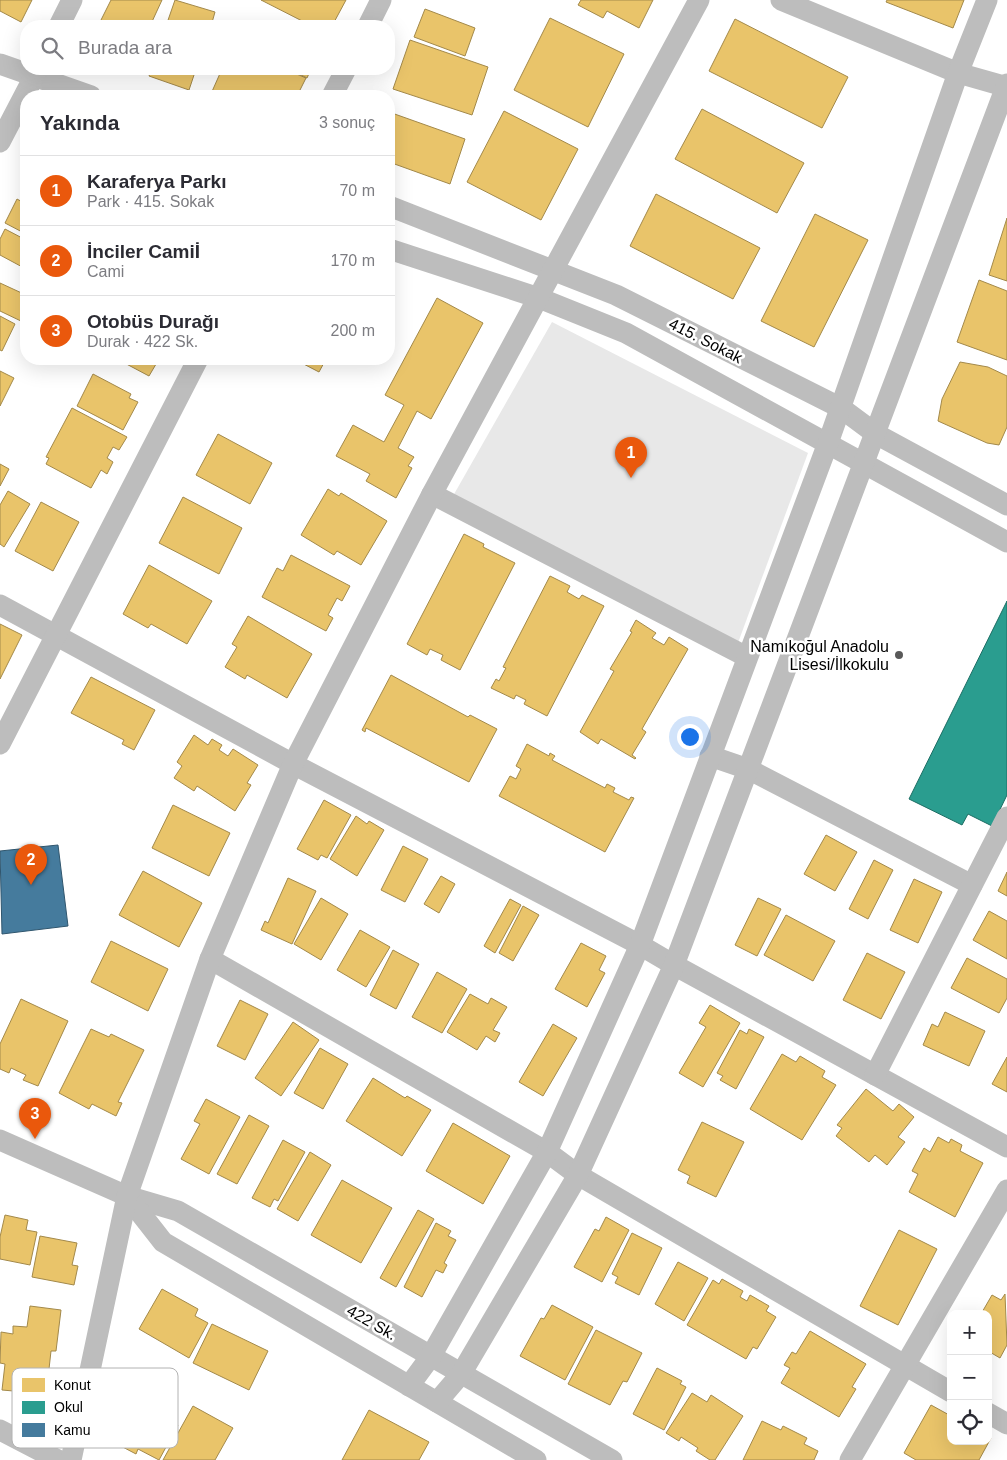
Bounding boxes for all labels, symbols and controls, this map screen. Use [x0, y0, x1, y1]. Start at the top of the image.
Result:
search box [20, 20, 395, 75]
icon: search [38, 34, 66, 62]
text: Burada ara [78, 37, 172, 58]
text: Yakında [40, 111, 119, 134]
text: 3 sonuç [319, 114, 375, 131]
text: Karaferya Parkı [87, 171, 226, 192]
text: 1 [52, 182, 60, 199]
text: 70 m [339, 182, 375, 199]
text: Park · 415. Sokak [87, 193, 214, 210]
text: İnciler Camiİ [87, 241, 200, 262]
text: 2 [52, 252, 60, 269]
text: 170 m [331, 252, 375, 269]
text: Cami [87, 263, 124, 280]
text: Otobüs Durağı [87, 311, 219, 332]
street label: 415. Sokak [666, 315, 746, 367]
text: 3 [52, 322, 60, 339]
text: 200 m [331, 322, 375, 339]
text: Durak · 422 Sk. [87, 333, 198, 350]
pin: 1 [615, 437, 647, 478]
place label: Namıkoğul Anadolu Lisesi/İlkokulu [750, 638, 889, 673]
marker: Namıkoğul Anadolu Lisesi/İlkokulu [893, 649, 905, 661]
your location [677, 724, 703, 750]
pin: 2 [15, 844, 47, 885]
pin: 3 [19, 1098, 51, 1139]
street label: 422 Sk. [344, 1302, 399, 1343]
map controls [947, 1310, 992, 1445]
button: + [947, 1310, 992, 1355]
button: − [947, 1355, 992, 1400]
legend [12, 1368, 178, 1448]
text: Konut [54, 1377, 91, 1393]
text: Okul [54, 1399, 83, 1415]
button: locate [947, 1400, 992, 1445]
text: Kamu [54, 1422, 91, 1438]

